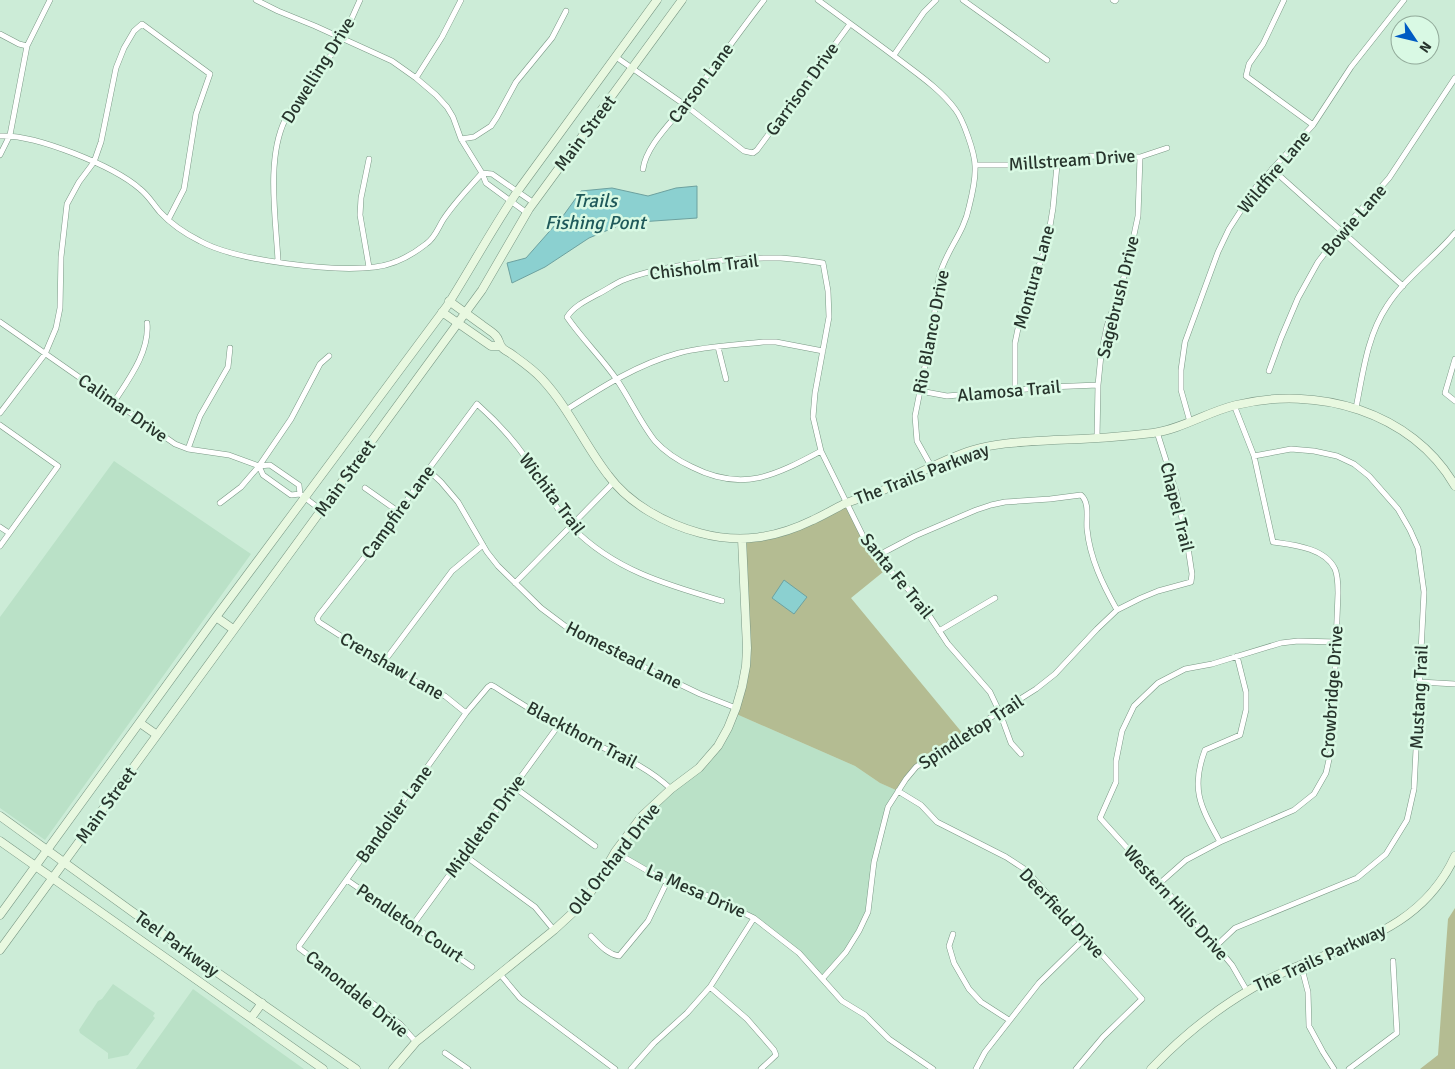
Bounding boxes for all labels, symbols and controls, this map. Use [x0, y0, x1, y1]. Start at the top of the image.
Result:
street label: Dowelling Drive [277, 13, 359, 127]
north arrow [1390, 15, 1440, 65]
street label: Garrison Drive [761, 38, 843, 140]
text: N [1415, 38, 1435, 56]
street label: Carson Lane [664, 39, 738, 127]
street label: Main Street [549, 91, 621, 175]
street label: Wildfire Lane [1233, 126, 1315, 218]
street label: Millstream Drive [1008, 145, 1136, 175]
street label: Bowie Lane [1317, 179, 1391, 261]
water label: Trails Fishing Pont [545, 189, 648, 235]
street label: Montura Lane [1009, 223, 1059, 331]
street label: Sagebrush Drive [1092, 233, 1144, 361]
street label: Chisholm Trail [648, 249, 760, 285]
street label: Rio Blanco Drive [908, 268, 954, 396]
street label: Calimar Drive [74, 369, 172, 447]
street label: Alamosa Trail [956, 376, 1062, 406]
street label: Main Street [310, 435, 380, 521]
street label: The Trails Parkway [852, 438, 993, 510]
street label: Wichita Trail [514, 449, 590, 539]
street label: Chapel Trail [1155, 460, 1199, 554]
street label: Campfire Lane [357, 461, 439, 563]
street label: Santa Fe Trail [856, 529, 938, 623]
street label: Homestead Lane [562, 616, 686, 694]
street label: Crowbridge Drive [1316, 625, 1348, 759]
street label: Crenshaw Lane [336, 627, 448, 705]
street label: Mustang Trail [1405, 644, 1433, 750]
street label: Spindletop Trail [914, 690, 1028, 774]
street label: Blackthorn Trail [523, 697, 641, 773]
street label: Bandolier Lane [351, 761, 437, 867]
street label: Main Street [71, 762, 141, 848]
street label: Middleton Drive [440, 770, 530, 882]
street label: Old Orchard Drive [563, 799, 665, 919]
street label: Western Hills Drive [1119, 841, 1233, 965]
street label: La Mesa Drive [643, 859, 749, 923]
street label: Deerfield Drive [1015, 863, 1109, 963]
street label: Pendleton Court [352, 879, 468, 967]
street label: Teel Parkway [130, 906, 224, 982]
street label: The Trails Parkway [1251, 919, 1390, 997]
street label: Canondale Drive [301, 946, 413, 1042]

